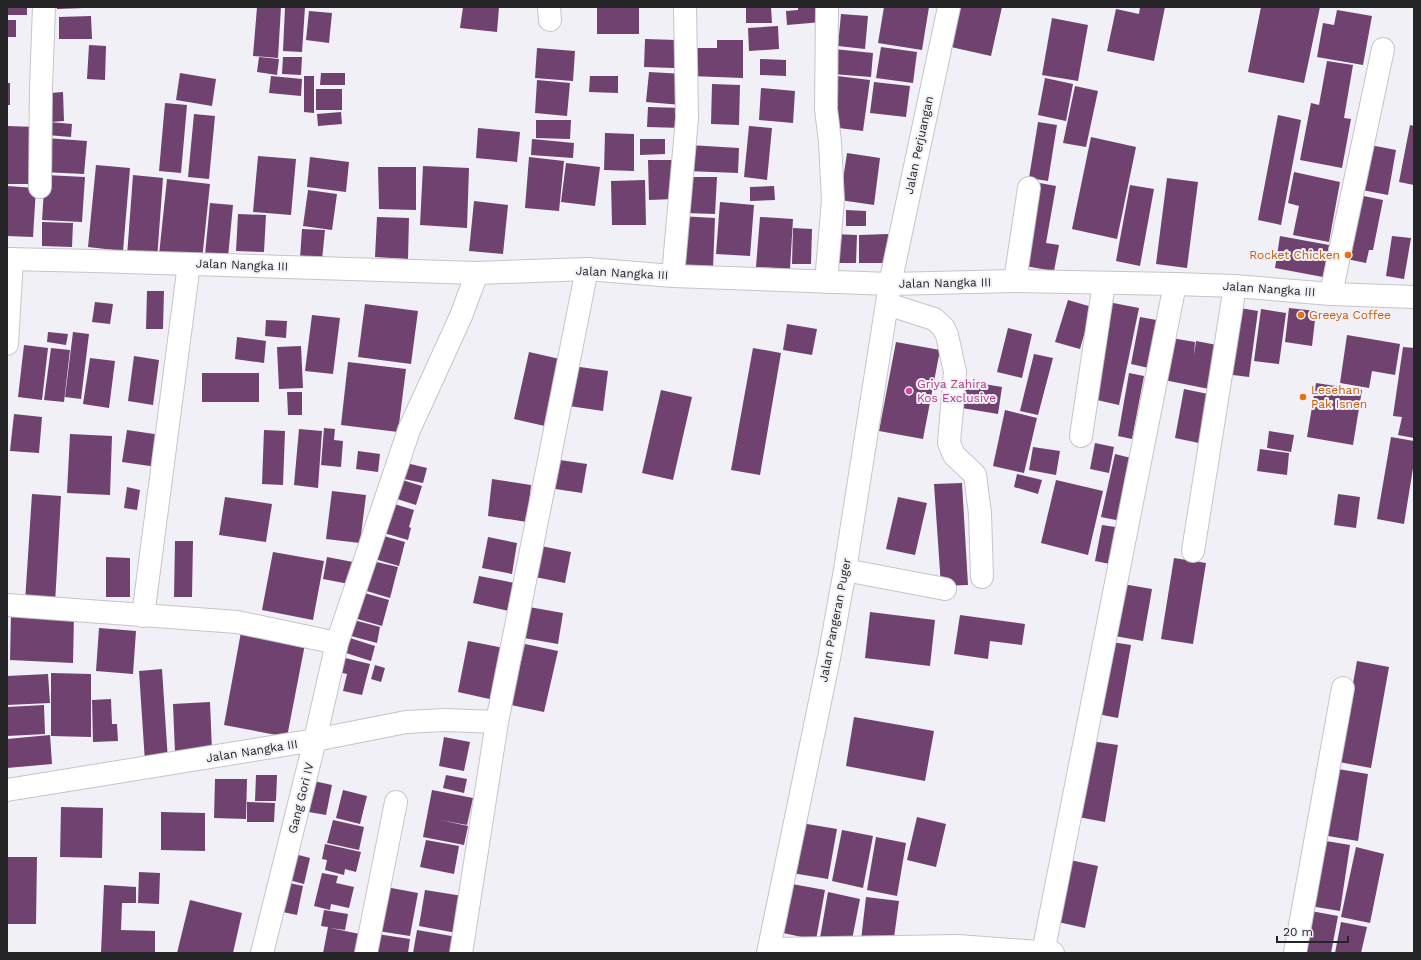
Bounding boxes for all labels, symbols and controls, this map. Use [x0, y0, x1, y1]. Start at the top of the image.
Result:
street label: Jalan Perjuangan [902, 95, 936, 195]
place label: Rocket Chicken [1249, 248, 1340, 262]
marker: Rocket Chicken [1343, 250, 1353, 260]
street label: Jalan Nangka III [195, 256, 289, 274]
street label: Jalan Nangka III [575, 264, 669, 282]
street label: Jalan Nangka III [899, 275, 991, 291]
street label: Jalan Nangka III [1222, 279, 1316, 299]
place label: Greeya Coffee [1309, 308, 1391, 322]
marker: Greeya Coffee [1296, 310, 1306, 320]
place label: Griya Zahira Kos Exclusive [917, 377, 996, 405]
place label: Lesehan Pak Isnen [1311, 383, 1367, 411]
marker: Griya Zahira Kos Exclusive [904, 386, 914, 396]
marker: Lesehan Pak Isnen [1298, 392, 1308, 402]
street label: Jalan Pangeran Puger [816, 557, 854, 683]
street label: Jalan Nangka III [205, 737, 299, 765]
street label: Gang Gori IV [285, 761, 317, 835]
scale bar [1277, 918, 1348, 944]
text: 20 m [1283, 925, 1313, 939]

